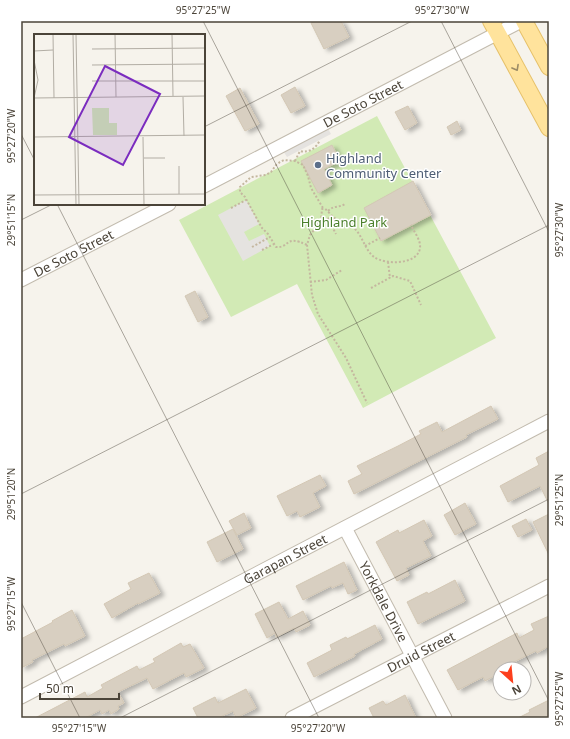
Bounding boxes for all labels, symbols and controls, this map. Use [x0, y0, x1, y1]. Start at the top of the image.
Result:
text: 95°27'25"W [176, 3, 231, 17]
text: 95°27'30"W [415, 3, 470, 17]
inset map [34, 34, 205, 205]
one-way arrow [512, 64, 519, 71]
street label: De Soto Street [320, 75, 406, 132]
text: 95°27'20"W [4, 108, 18, 163]
place label: Highland Community Center [326, 149, 442, 182]
marker: Highland Community Center [313, 160, 323, 170]
text: 29°51'15"N [4, 194, 18, 246]
text: 95°27'30"W [552, 202, 566, 257]
park label: Highland Park [301, 213, 387, 231]
street label: De Soto Street [30, 225, 117, 281]
text: 29°51'20"N [4, 468, 18, 520]
text: 29°51'25"N [552, 474, 566, 526]
street label: Garapan Street [240, 529, 330, 588]
street label: Yorkdale Drive [355, 558, 412, 645]
text: 95°27'15"W [4, 576, 18, 631]
street label: Druid Street [384, 627, 458, 677]
north arrow [492, 661, 532, 701]
text: 95°27'25"W [552, 671, 566, 726]
scale bar [40, 675, 119, 701]
text: 50 m [46, 680, 74, 697]
text: N [509, 682, 524, 699]
text: 95°27'15"W [52, 721, 107, 735]
text: 95°27'20"W [291, 721, 346, 735]

